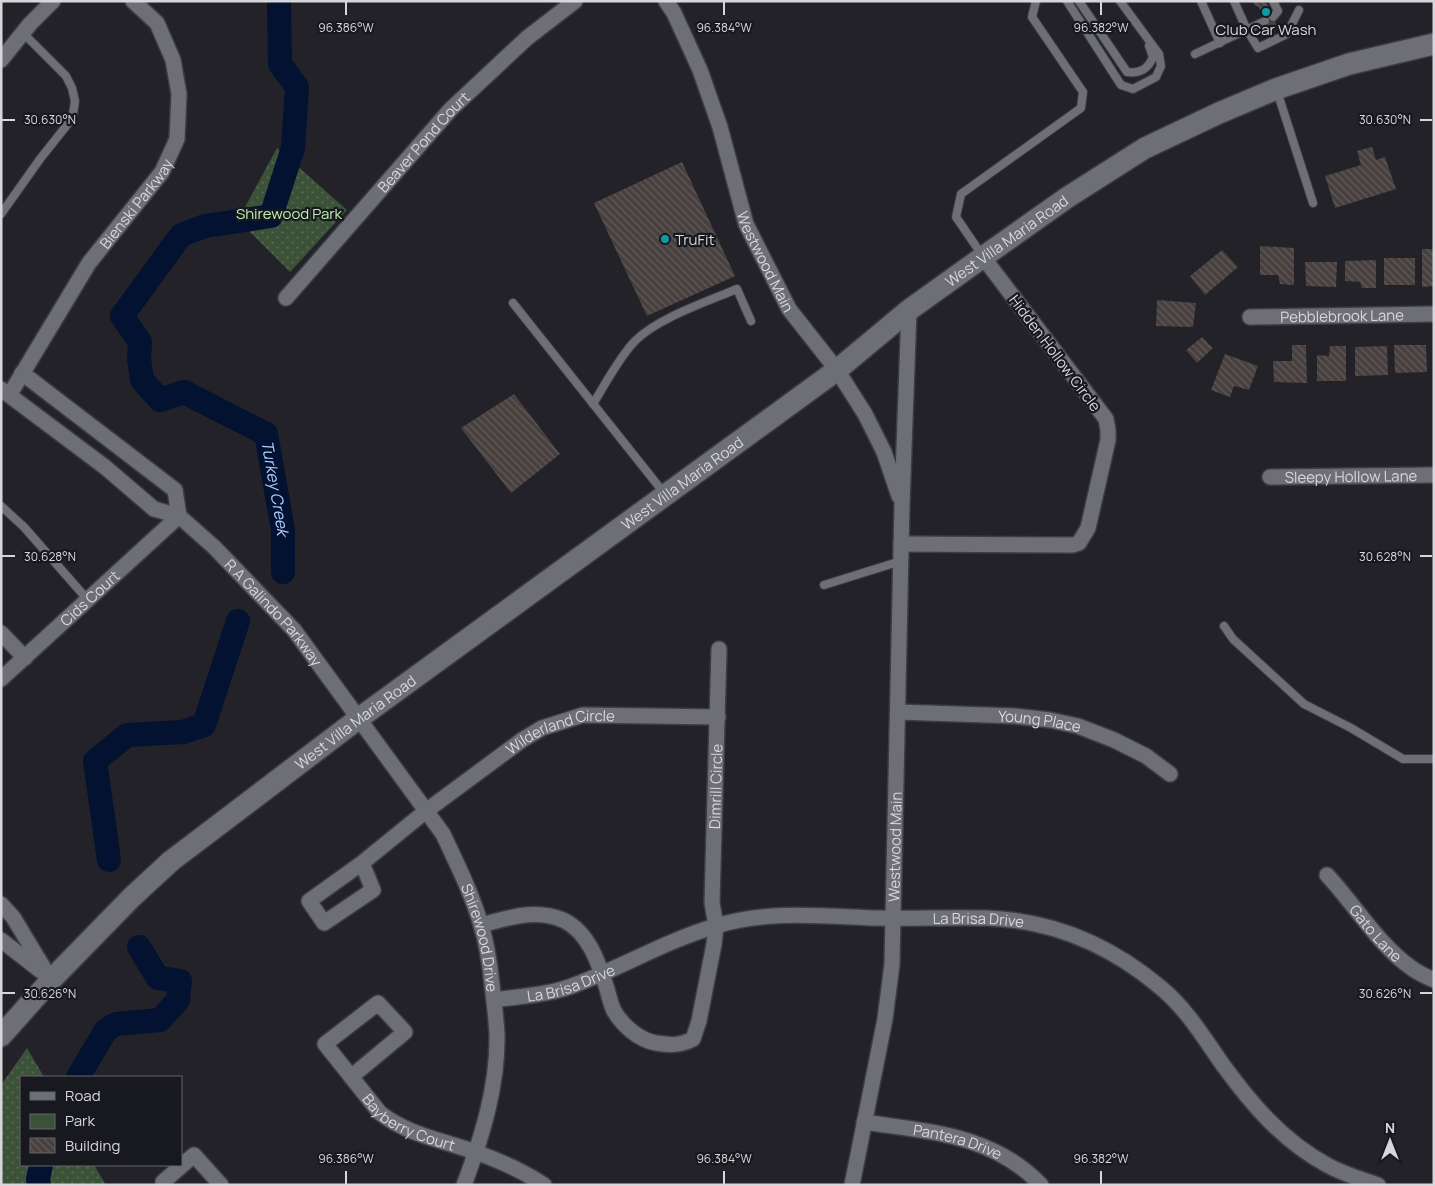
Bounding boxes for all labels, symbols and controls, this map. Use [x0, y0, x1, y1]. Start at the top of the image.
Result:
marker: Club Car Wash [1260, 6, 1272, 18]
text: 96.386°W [318, 19, 375, 36]
text: 96.384°W [696, 19, 752, 36]
text: 96.382°W [1073, 19, 1129, 36]
place label: Club Car Wash [1216, 19, 1317, 40]
street label: Beaver Pond Court [372, 87, 474, 197]
text: 30.630°N [24, 111, 76, 128]
text: 30.630°N [1359, 111, 1411, 128]
street label: Bienski Parkway [94, 155, 177, 253]
street label: West Villa Maria Road [941, 190, 1072, 291]
park label: Shirewood Park [236, 203, 343, 224]
street label: Westwood Main [733, 209, 799, 315]
place label: TruFit [675, 229, 715, 250]
marker: TruFit [659, 233, 671, 245]
street label: Hidden Hollow Circle [1004, 290, 1106, 416]
street label: Pebblebrook Lane [1280, 304, 1404, 327]
street label: West Villa Maria Road [617, 431, 747, 534]
water label: Turkey Creek [256, 439, 294, 538]
street label: Sleepy Hollow Lane [1285, 465, 1418, 487]
text: 30.628°N [24, 548, 76, 565]
text: 30.628°N [1359, 548, 1411, 565]
street label: R A Galindo Parkway [220, 554, 327, 670]
street label: Cids Court [55, 565, 124, 631]
street label: West Villa Maria Road [290, 670, 420, 774]
street label: Wilderland Circle [501, 704, 615, 759]
street label: Young Place [998, 705, 1083, 737]
street label: Dimrill Circle [704, 743, 727, 829]
street label: Westwood Main [883, 791, 906, 902]
street label: Shirewood Drive [456, 880, 503, 993]
street label: Gato Lane [1345, 900, 1407, 967]
street label: La Brisa Drive [933, 907, 1026, 932]
street label: La Brisa Drive [525, 959, 618, 1006]
text: 30.626°N [24, 985, 76, 1002]
text: 30.626°N [1359, 985, 1411, 1002]
legend [20, 1076, 182, 1166]
text: Road [65, 1085, 101, 1106]
street label: Bayberry Court [358, 1089, 458, 1155]
text: Park [65, 1110, 95, 1131]
north arrow [1365, 1116, 1415, 1166]
text: N [1385, 1118, 1395, 1137]
street label: Pantera Drive [912, 1119, 1006, 1164]
text: Building [65, 1135, 120, 1156]
text: 96.386°W [318, 1150, 375, 1167]
text: 96.384°W [696, 1150, 752, 1167]
text: 96.382°W [1073, 1150, 1129, 1167]

